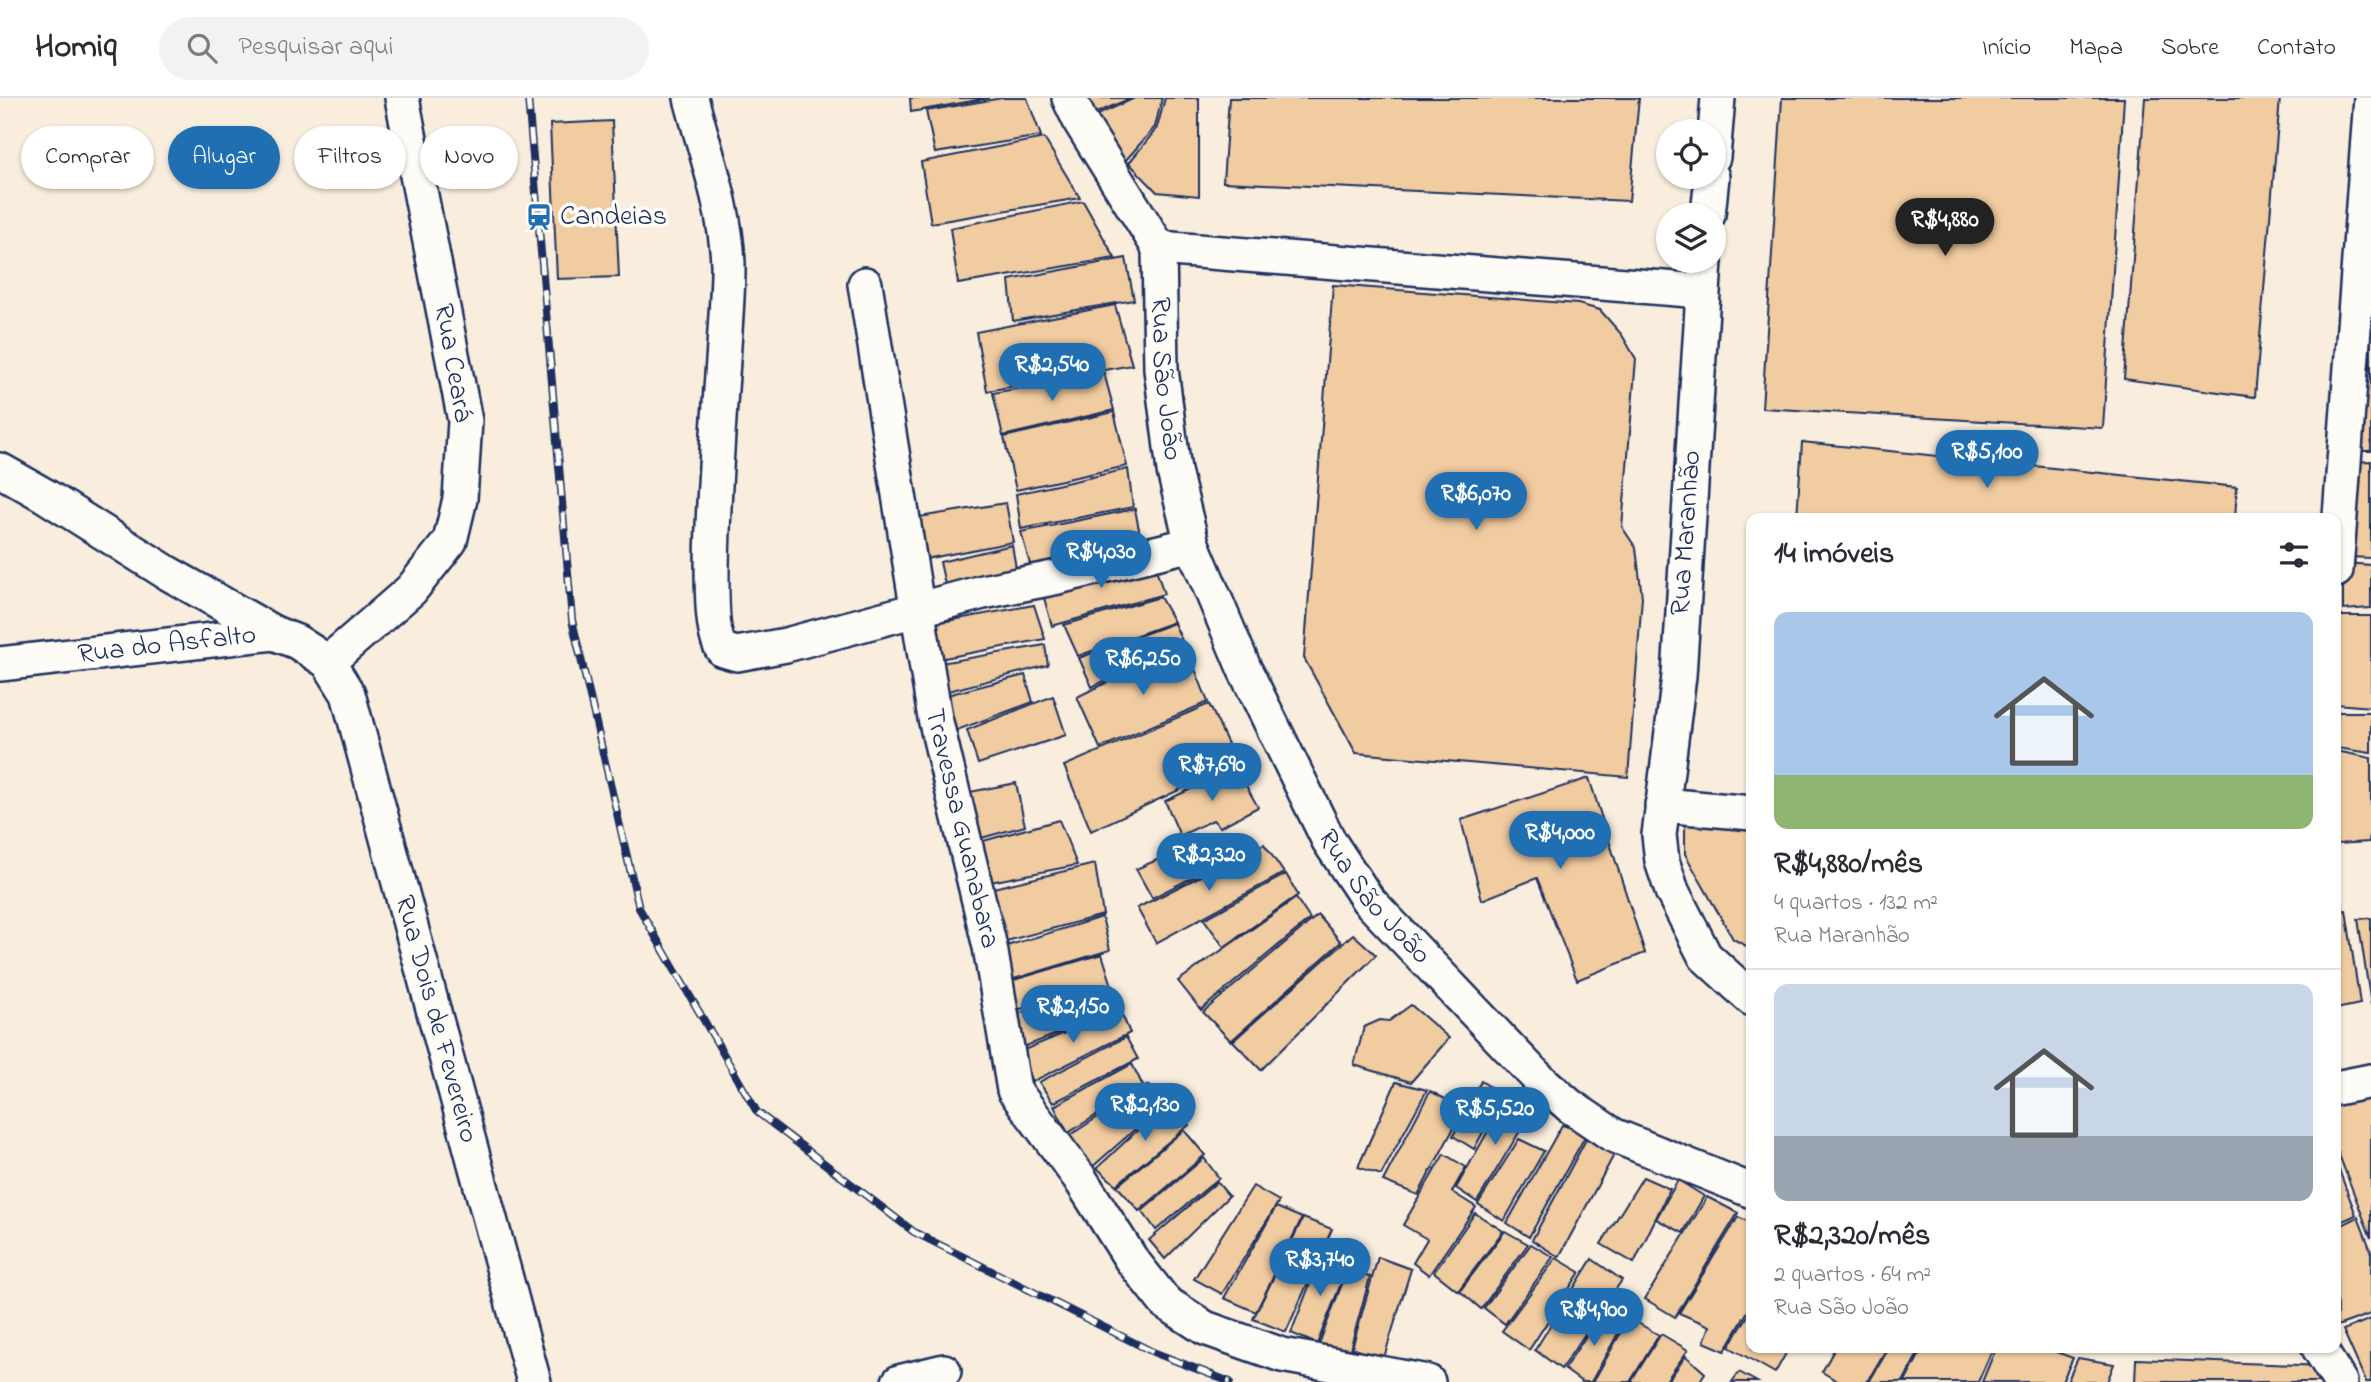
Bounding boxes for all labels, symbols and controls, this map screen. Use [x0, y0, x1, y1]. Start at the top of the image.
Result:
search box [159, 17, 649, 80]
text: Homiq [35, 24, 117, 72]
icon: search [183, 29, 221, 67]
text: Pesquisar aqui [239, 29, 393, 67]
text: Início [1982, 31, 2031, 66]
text: Mapa [2069, 31, 2123, 66]
text: Sobre [2161, 31, 2219, 66]
text: Contato [2257, 31, 2336, 66]
map controls [1656, 119, 1726, 273]
button: locate [1656, 119, 1726, 189]
chip: Comprar [21, 126, 154, 189]
chip: Alugar [168, 126, 280, 189]
chip: Filtros [294, 126, 406, 189]
chip: Novo [420, 126, 518, 189]
place label: Candeias [560, 197, 667, 238]
pin: R$4,880 [1880, 198, 2010, 258]
station icon: Candeias [524, 202, 554, 232]
button: layers [1656, 203, 1726, 273]
text: R$4,880 [1911, 204, 1979, 237]
street label: Rua São João [1139, 297, 1193, 463]
street label: Rua Ceará [421, 301, 483, 425]
pin: R$2,540 [987, 344, 1117, 403]
text: R$2,540 [1015, 349, 1089, 382]
pin: R$5,100 [1922, 430, 2052, 490]
text: R$5,100 [1952, 436, 2022, 469]
street label: Rua Maranhão [1661, 449, 1713, 617]
pin: R$6,070 [1411, 472, 1541, 532]
text: R$6,070 [1441, 478, 1511, 511]
pin: R$4,030 [1036, 531, 1166, 590]
text: 14 imóveis [1774, 533, 1894, 577]
text: R$4,030 [1066, 536, 1136, 569]
icon: filters [2275, 536, 2313, 574]
street label: Rua do Asfalto [76, 615, 258, 676]
pin: R$6,250 [1078, 638, 1208, 697]
text: R$6,250 [1105, 643, 1181, 676]
icon: home [1981, 658, 2107, 784]
street label: Travessa Guanabara [913, 705, 1010, 953]
pin: R$7,690 [1147, 744, 1277, 803]
text: R$7,690 [1178, 749, 1246, 782]
pin: R$4,000 [1495, 812, 1625, 871]
text: R$4,000 [1525, 817, 1595, 850]
street label: Rua São João [1306, 823, 1440, 974]
pin: R$2,320 [1144, 834, 1274, 893]
text: R$2,320 [1173, 839, 1245, 872]
text: R$4,880/mês [1774, 843, 1923, 887]
text: 4 quartos · 132 m² [1774, 887, 1938, 920]
street label: Rua Dois de Fevereiro [383, 891, 489, 1148]
text: Rua Maranhão [1774, 920, 1910, 953]
pin: R$2,150 [1008, 986, 1138, 1045]
text: R$2,150 [1037, 991, 1109, 1024]
icon: home [1981, 1030, 2107, 1156]
pin: R$2,130 [1080, 1084, 1210, 1143]
pin: R$5,520 [1430, 1088, 1560, 1147]
text: R$2,130 [1111, 1089, 1179, 1122]
text: R$5,520 [1456, 1093, 1534, 1126]
text: R$2,320/mês [1774, 1215, 1930, 1259]
pin: R$3,740 [1255, 1238, 1385, 1298]
text: R$3,740 [1286, 1244, 1354, 1277]
text: 2 quartos · 64 m² [1774, 1259, 1931, 1292]
pin: R$4,900 [1529, 1288, 1659, 1348]
text: Rua São João [1774, 1292, 1909, 1325]
text: R$4,900 [1561, 1294, 1627, 1327]

